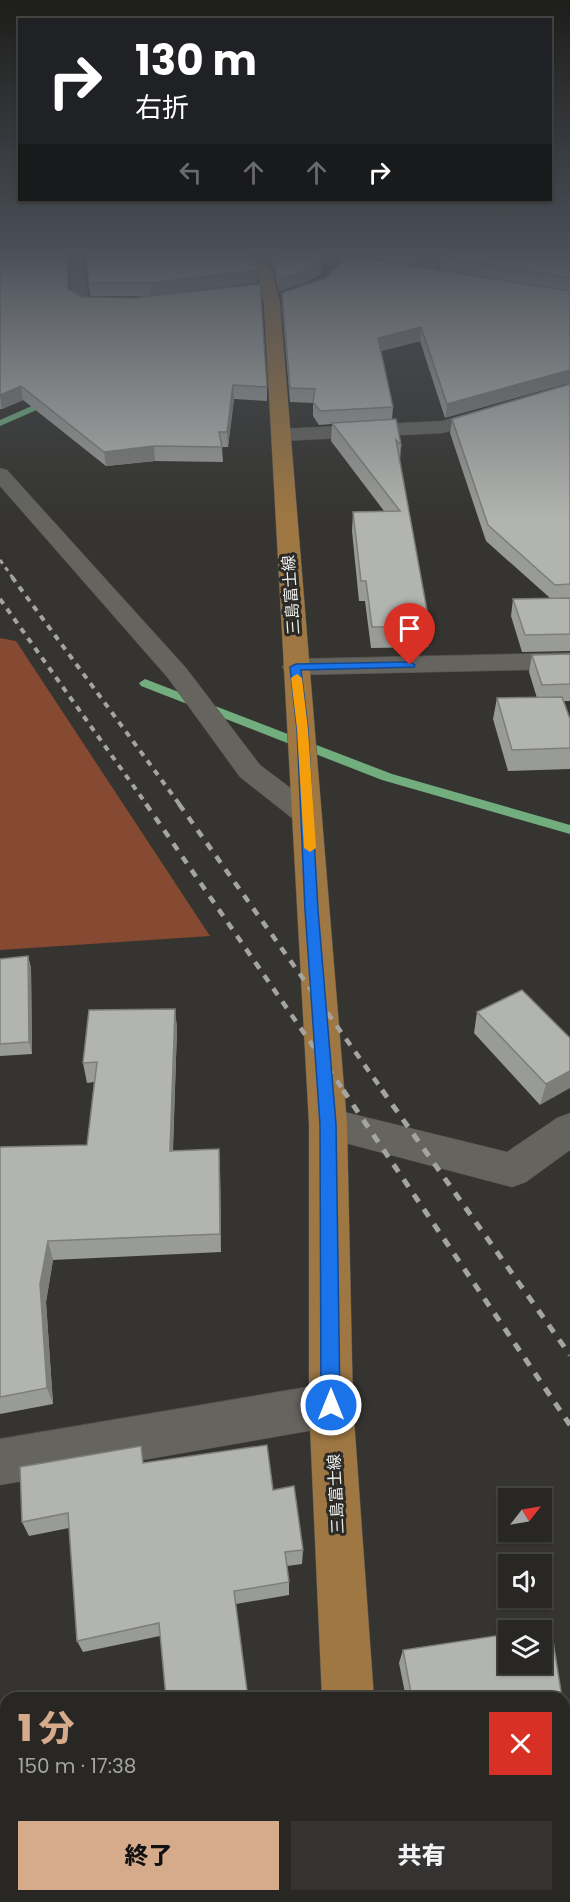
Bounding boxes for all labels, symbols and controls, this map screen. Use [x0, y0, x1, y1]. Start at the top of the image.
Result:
text: 130 m [135, 31, 257, 90]
icon: right [36, 42, 114, 120]
text: 右折 [135, 89, 189, 126]
icon: left [174, 156, 207, 189]
icon: ahead [237, 156, 270, 189]
icon: ahead [300, 156, 333, 189]
icon: right [363, 156, 396, 189]
street label: 三島富士線 [277, 554, 305, 636]
pin [384, 603, 435, 665]
icon: arrive [393, 612, 426, 645]
position arrow [299, 1373, 363, 1437]
street label: 三島富士線 [322, 1453, 350, 1535]
north arrow [498, 1488, 552, 1542]
map controls [498, 1488, 552, 1674]
button: sound [498, 1554, 552, 1608]
button: layers [498, 1620, 552, 1674]
text: 1 分 [18, 1703, 75, 1754]
button: close [489, 1712, 552, 1775]
text: 150 m · 17:38 [18, 1752, 136, 1780]
button: 終了 [18, 1821, 279, 1890]
button: 共有 [291, 1821, 552, 1890]

